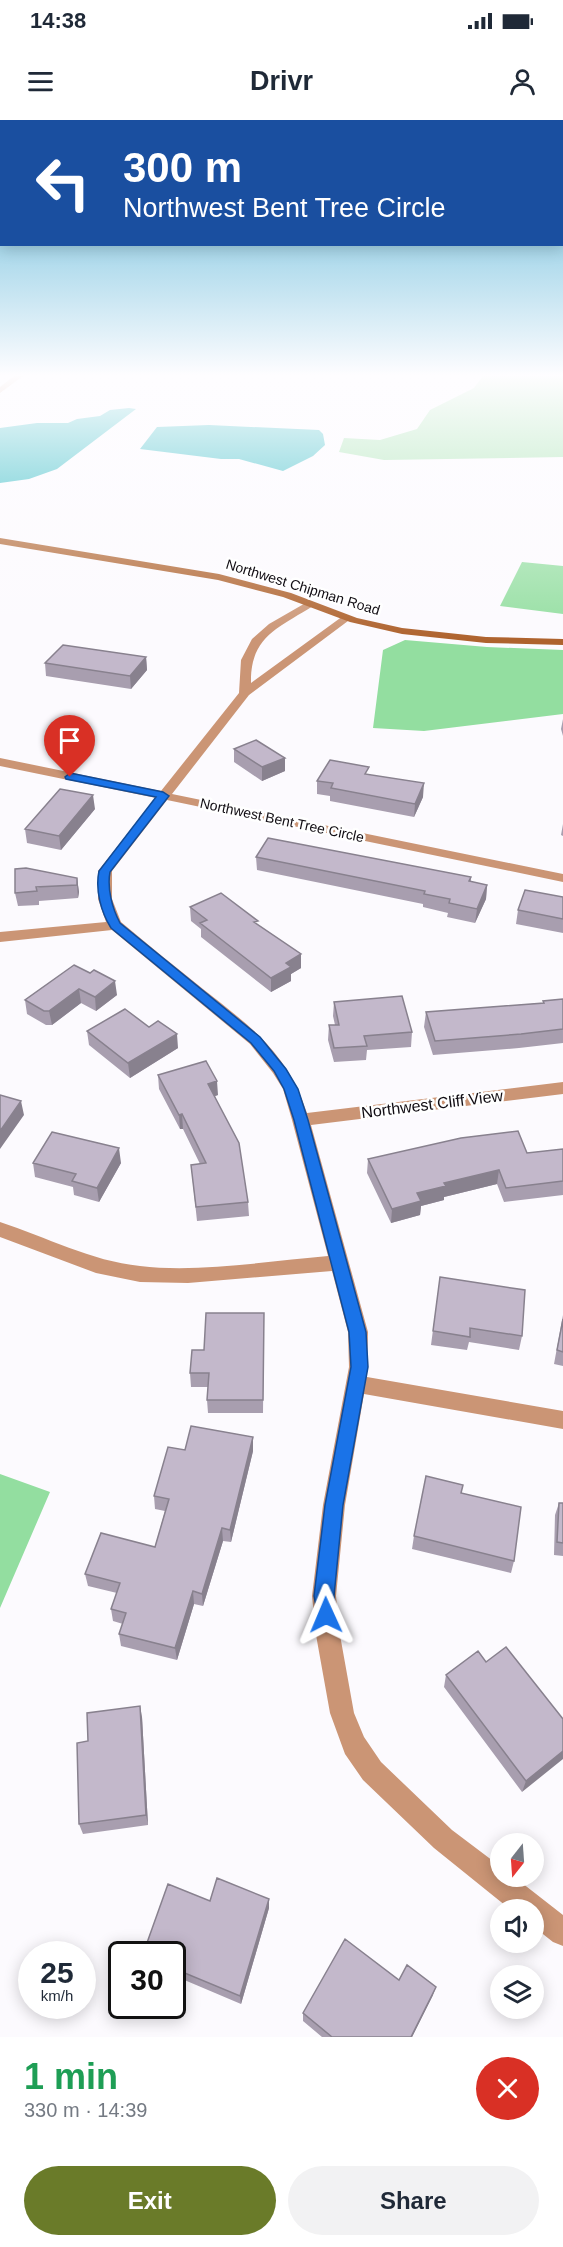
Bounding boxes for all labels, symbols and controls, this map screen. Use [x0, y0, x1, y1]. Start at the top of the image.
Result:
text: 14:38 [30, 8, 86, 33]
icon: menu [24, 65, 57, 98]
icon: person [506, 65, 539, 98]
text: Drivr [250, 66, 313, 96]
icon: left [24, 144, 102, 222]
text: 300 m [123, 144, 242, 191]
text: Northwest Bent Tree Circle [123, 193, 446, 223]
street label: Northwest Chipman Road [224, 556, 382, 618]
pin [44, 715, 95, 777]
icon: arrive [53, 724, 86, 757]
street label: Northwest Bent Tree Circle [199, 795, 366, 845]
street label: Northwest Cliff View [360, 1087, 504, 1121]
position arrow [294, 1583, 358, 1647]
north arrow [490, 1833, 544, 1887]
map controls [490, 1833, 544, 2019]
button: sound [490, 1899, 544, 1953]
speed limit sign: 30 [108, 1941, 186, 2019]
text: 25 [40, 1956, 74, 1989]
button: layers [490, 1965, 544, 2019]
text: km/h [41, 1987, 73, 2004]
text: 1 min [24, 2056, 118, 2097]
button: close [476, 2057, 539, 2120]
text: 330 m · 14:39 [24, 2099, 147, 2121]
button: Exit [24, 2166, 276, 2235]
button: Share [288, 2166, 539, 2235]

